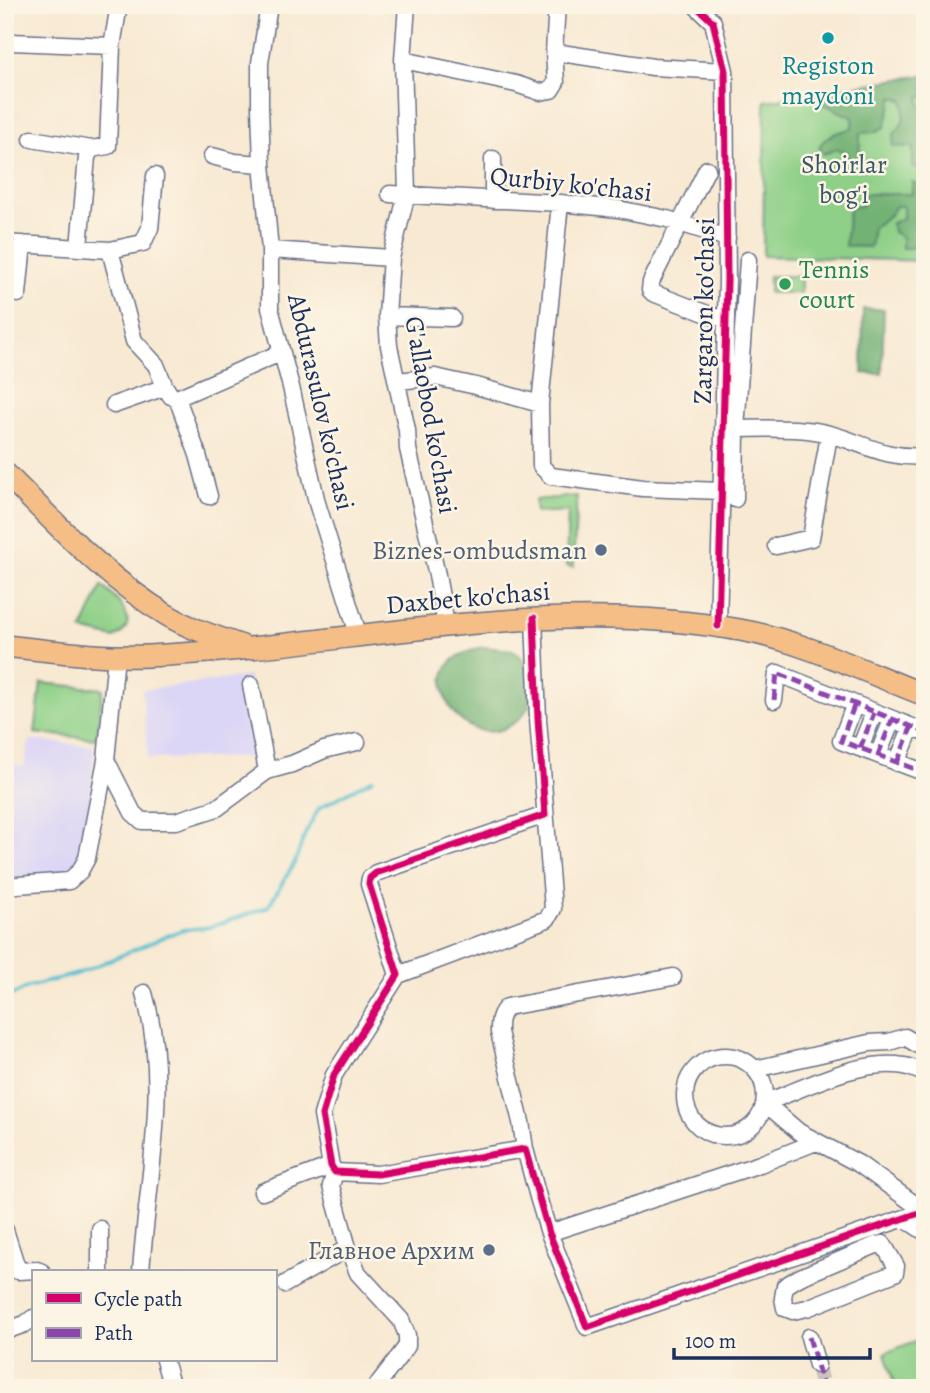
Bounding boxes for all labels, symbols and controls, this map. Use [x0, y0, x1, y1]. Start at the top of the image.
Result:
marker: Registon maydoni [820, 30, 836, 46]
place label: Registon maydoni [781, 48, 875, 113]
park label: Shoirlar bog'i [801, 147, 887, 212]
street label: Qurbiy ko'chasi [488, 158, 654, 210]
street label: Zargaron ko'chasi [685, 217, 723, 405]
place label: Tennis court [799, 252, 870, 317]
marker: Tennis court [777, 276, 793, 292]
street label: Abdurasulov ko'chasi [279, 289, 363, 514]
street label: G'allaobod ko'chasi [396, 313, 466, 517]
place label: Biznes-ombudsman [372, 533, 587, 568]
marker: Biznes-ombudsman [593, 542, 609, 558]
street label: Daxbet ko'chasi [385, 573, 551, 623]
place label: Главное Архим [308, 1233, 475, 1268]
marker: Главное Архим [481, 1242, 497, 1258]
legend [32, 1270, 276, 1362]
text: Cycle path [94, 1285, 183, 1313]
scale bar [674, 1316, 870, 1360]
text: Path [94, 1319, 133, 1347]
text: 100 m [685, 1327, 736, 1355]

